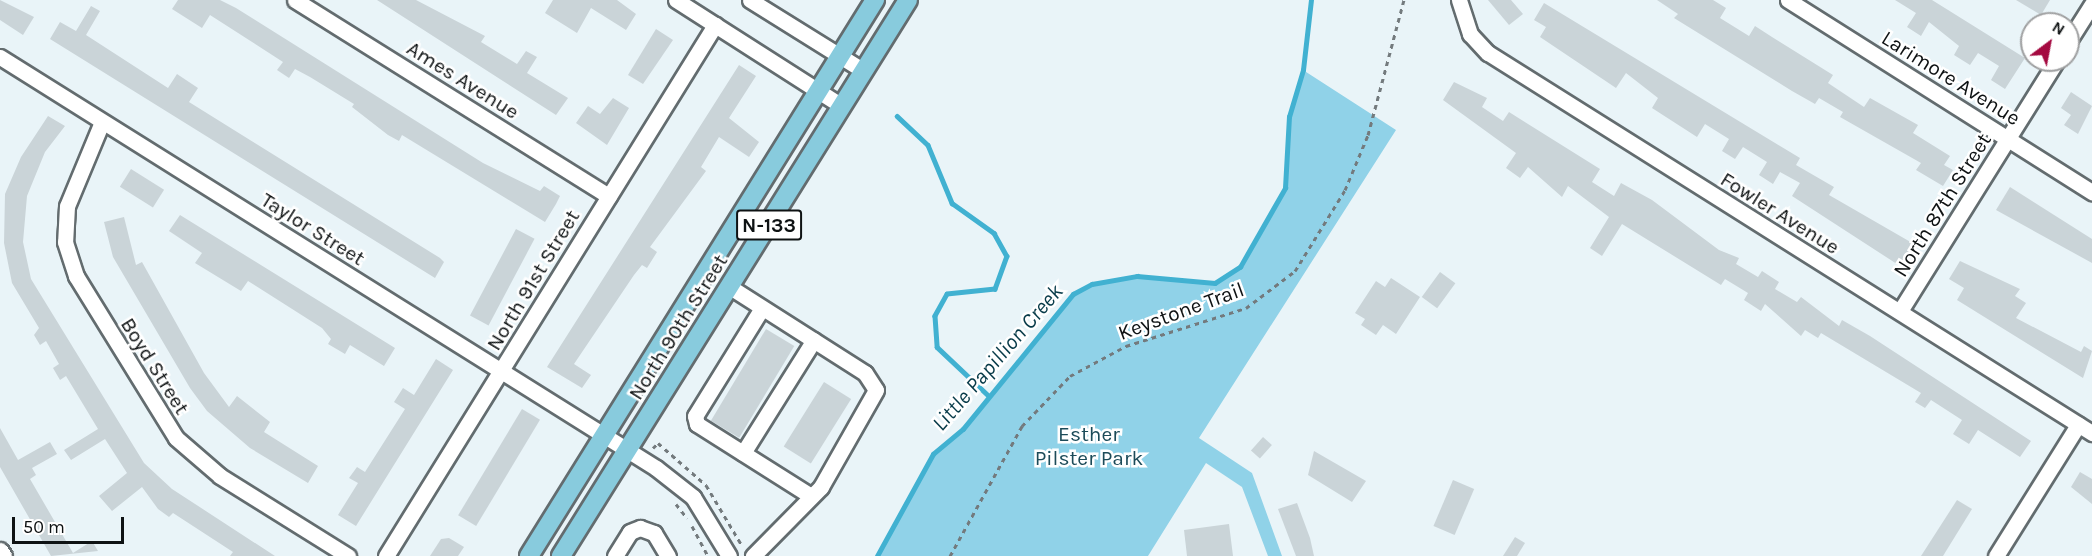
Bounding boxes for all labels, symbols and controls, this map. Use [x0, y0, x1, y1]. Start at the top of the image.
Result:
north arrow [2020, 12, 2080, 72]
text: N [2049, 17, 2069, 39]
street label: Larimore Avenue [1877, 25, 2025, 131]
street label: Ames Avenue [402, 35, 524, 125]
street label: North 87th Street [1888, 128, 1996, 282]
street label: Fowler Avenue [1716, 166, 1844, 260]
street label: Taylor Street [256, 187, 370, 271]
street label: North 91st Street [481, 205, 585, 355]
road number: N-133 [736, 208, 802, 242]
street label: North 90th Street [623, 250, 733, 404]
street label: Keystone Trail [1114, 277, 1248, 345]
water label: Little Papillion Creek [927, 279, 1069, 437]
street label: Boyd Street [115, 313, 195, 419]
park label: Esther Pilster Park [1035, 421, 1143, 471]
scale bar [15, 505, 128, 543]
text: 50 m [23, 516, 65, 538]

